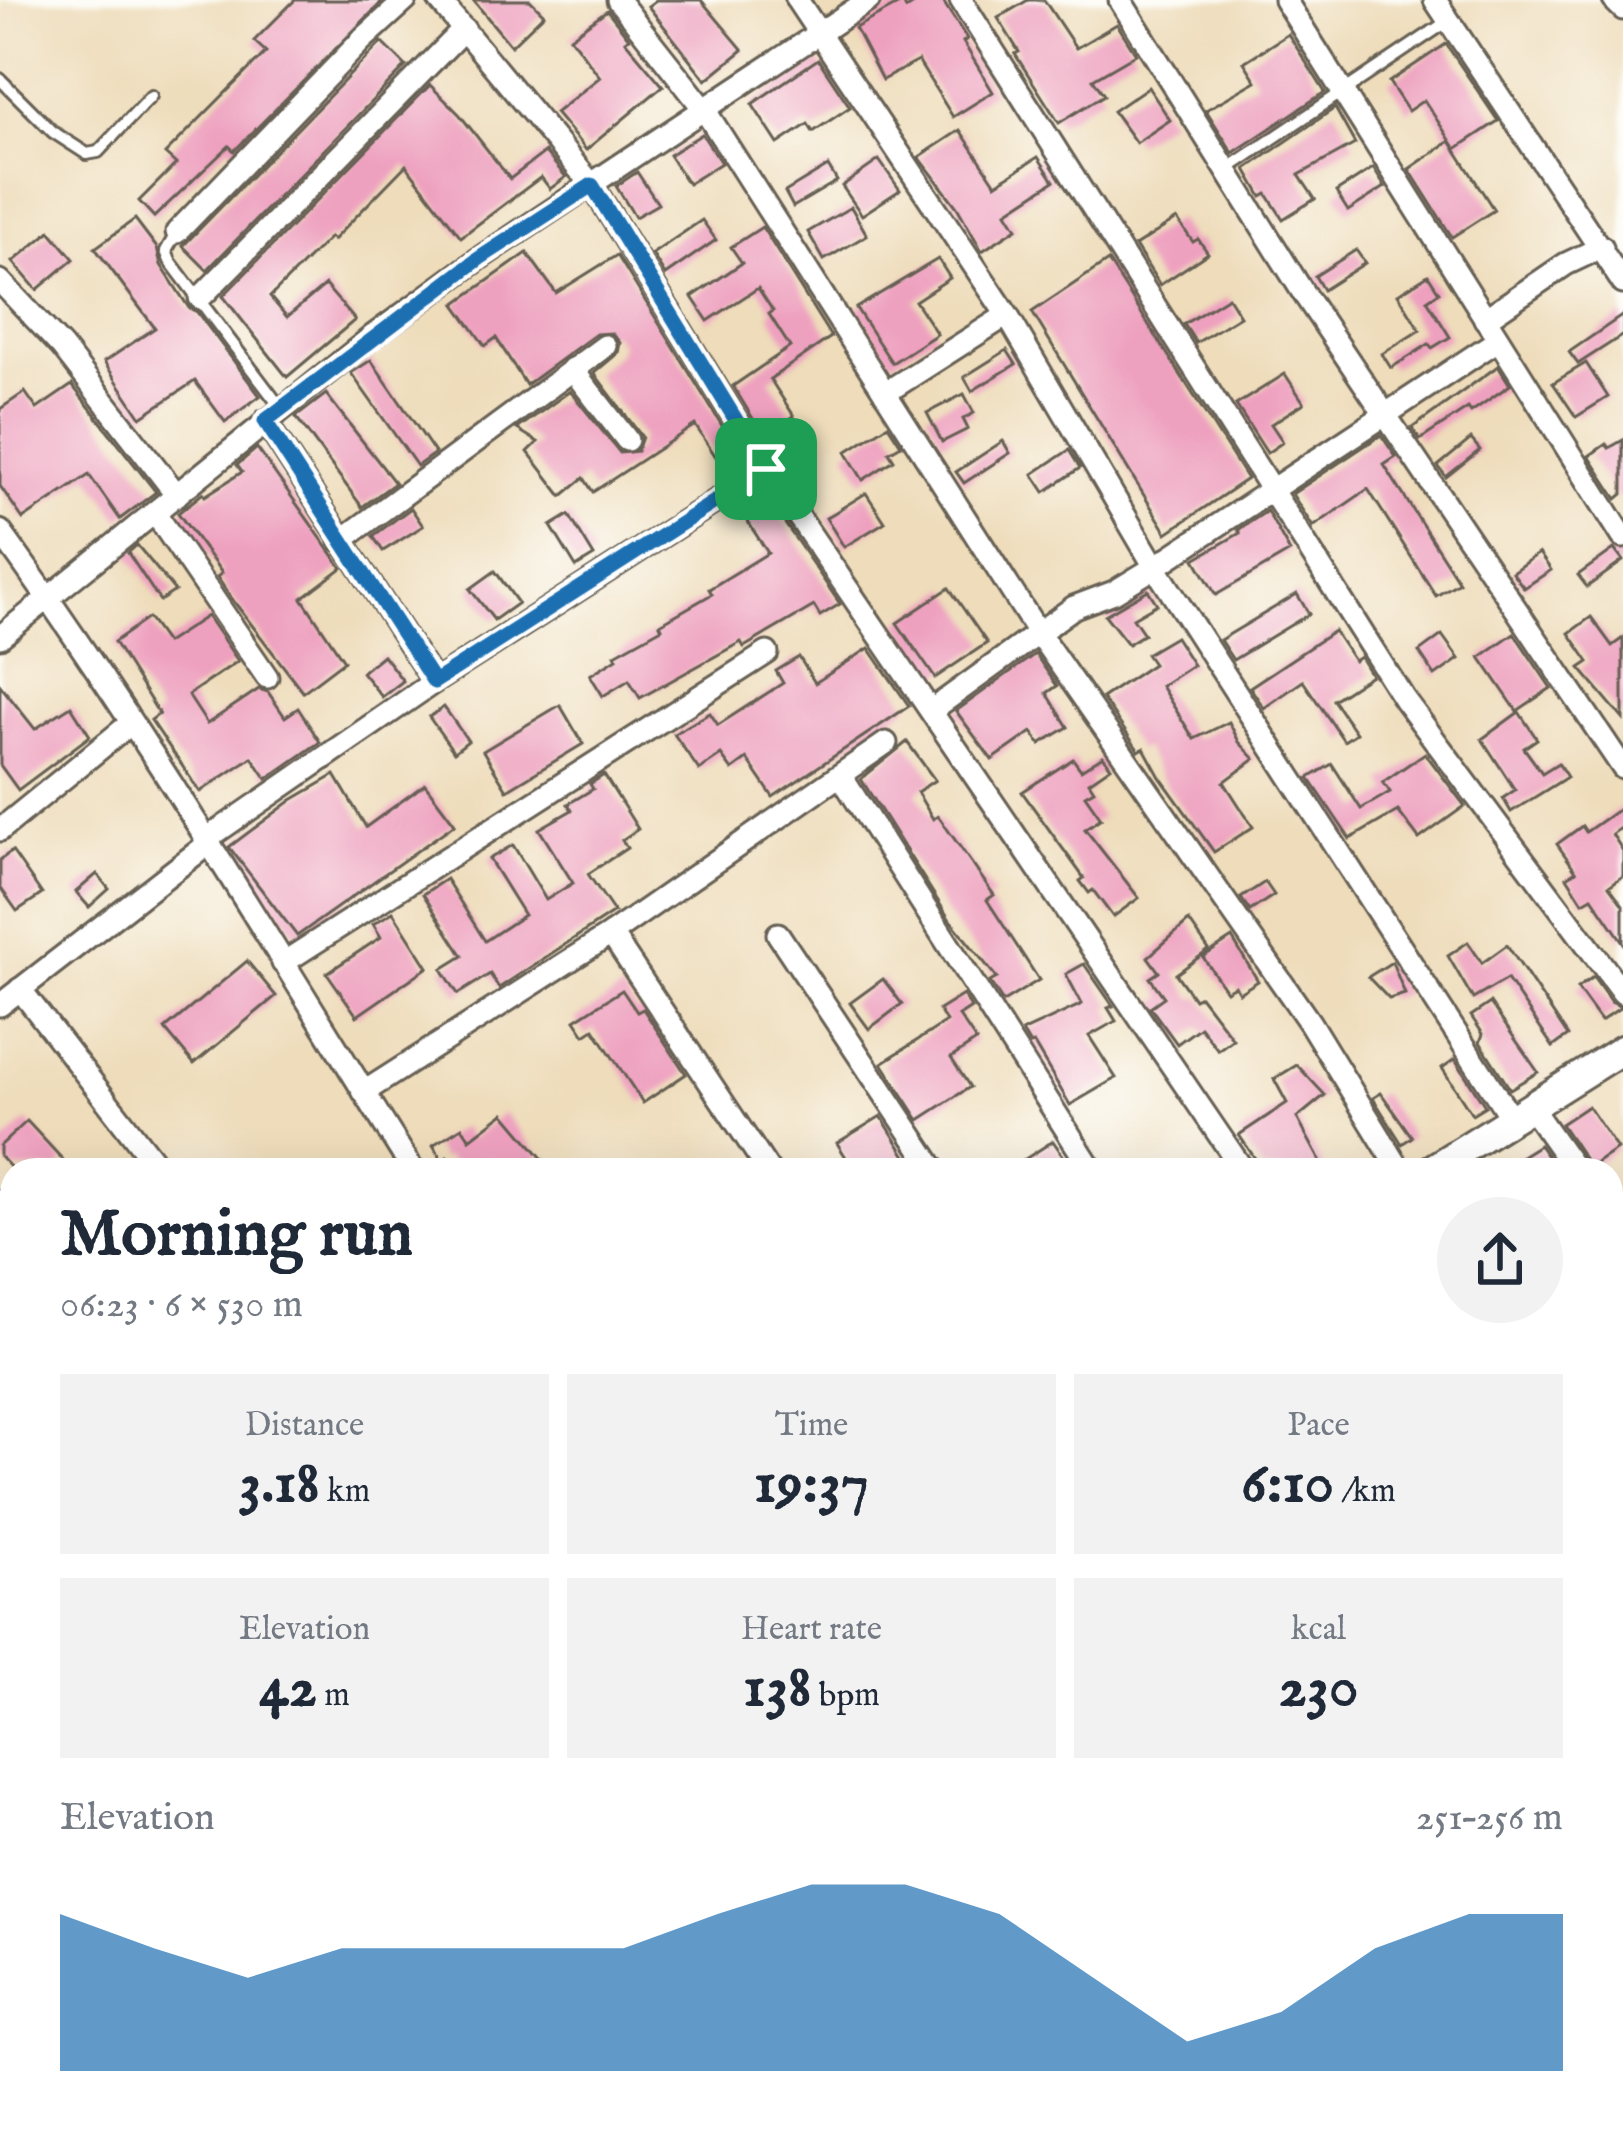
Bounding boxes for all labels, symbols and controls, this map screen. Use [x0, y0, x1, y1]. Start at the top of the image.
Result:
pin [715, 418, 817, 520]
icon: arrive [733, 436, 799, 502]
text: Morning run [60, 1194, 413, 1278]
button: share [1437, 1197, 1563, 1323]
text: 06:23 · 6 × 530 m [60, 1281, 303, 1330]
text: Distance [245, 1405, 364, 1447]
text: Time [775, 1405, 848, 1447]
text: Pace [1287, 1405, 1350, 1447]
text: 3.18 [239, 1447, 320, 1523]
text: 19:37 [754, 1447, 869, 1523]
text: 6:10 [1241, 1447, 1334, 1523]
text: km [320, 1471, 370, 1513]
text: /km [1334, 1471, 1396, 1513]
text: Elevation [239, 1609, 370, 1651]
text: Heart rate [741, 1609, 882, 1651]
text: kcal [1291, 1609, 1346, 1651]
text: 42 [259, 1651, 317, 1727]
text: 138 [743, 1651, 812, 1727]
text: 230 [1278, 1651, 1359, 1727]
text: m [317, 1675, 350, 1717]
text: bpm [812, 1675, 880, 1717]
text: Elevation [60, 1794, 215, 1843]
text: 251–256 m [1416, 1794, 1563, 1843]

